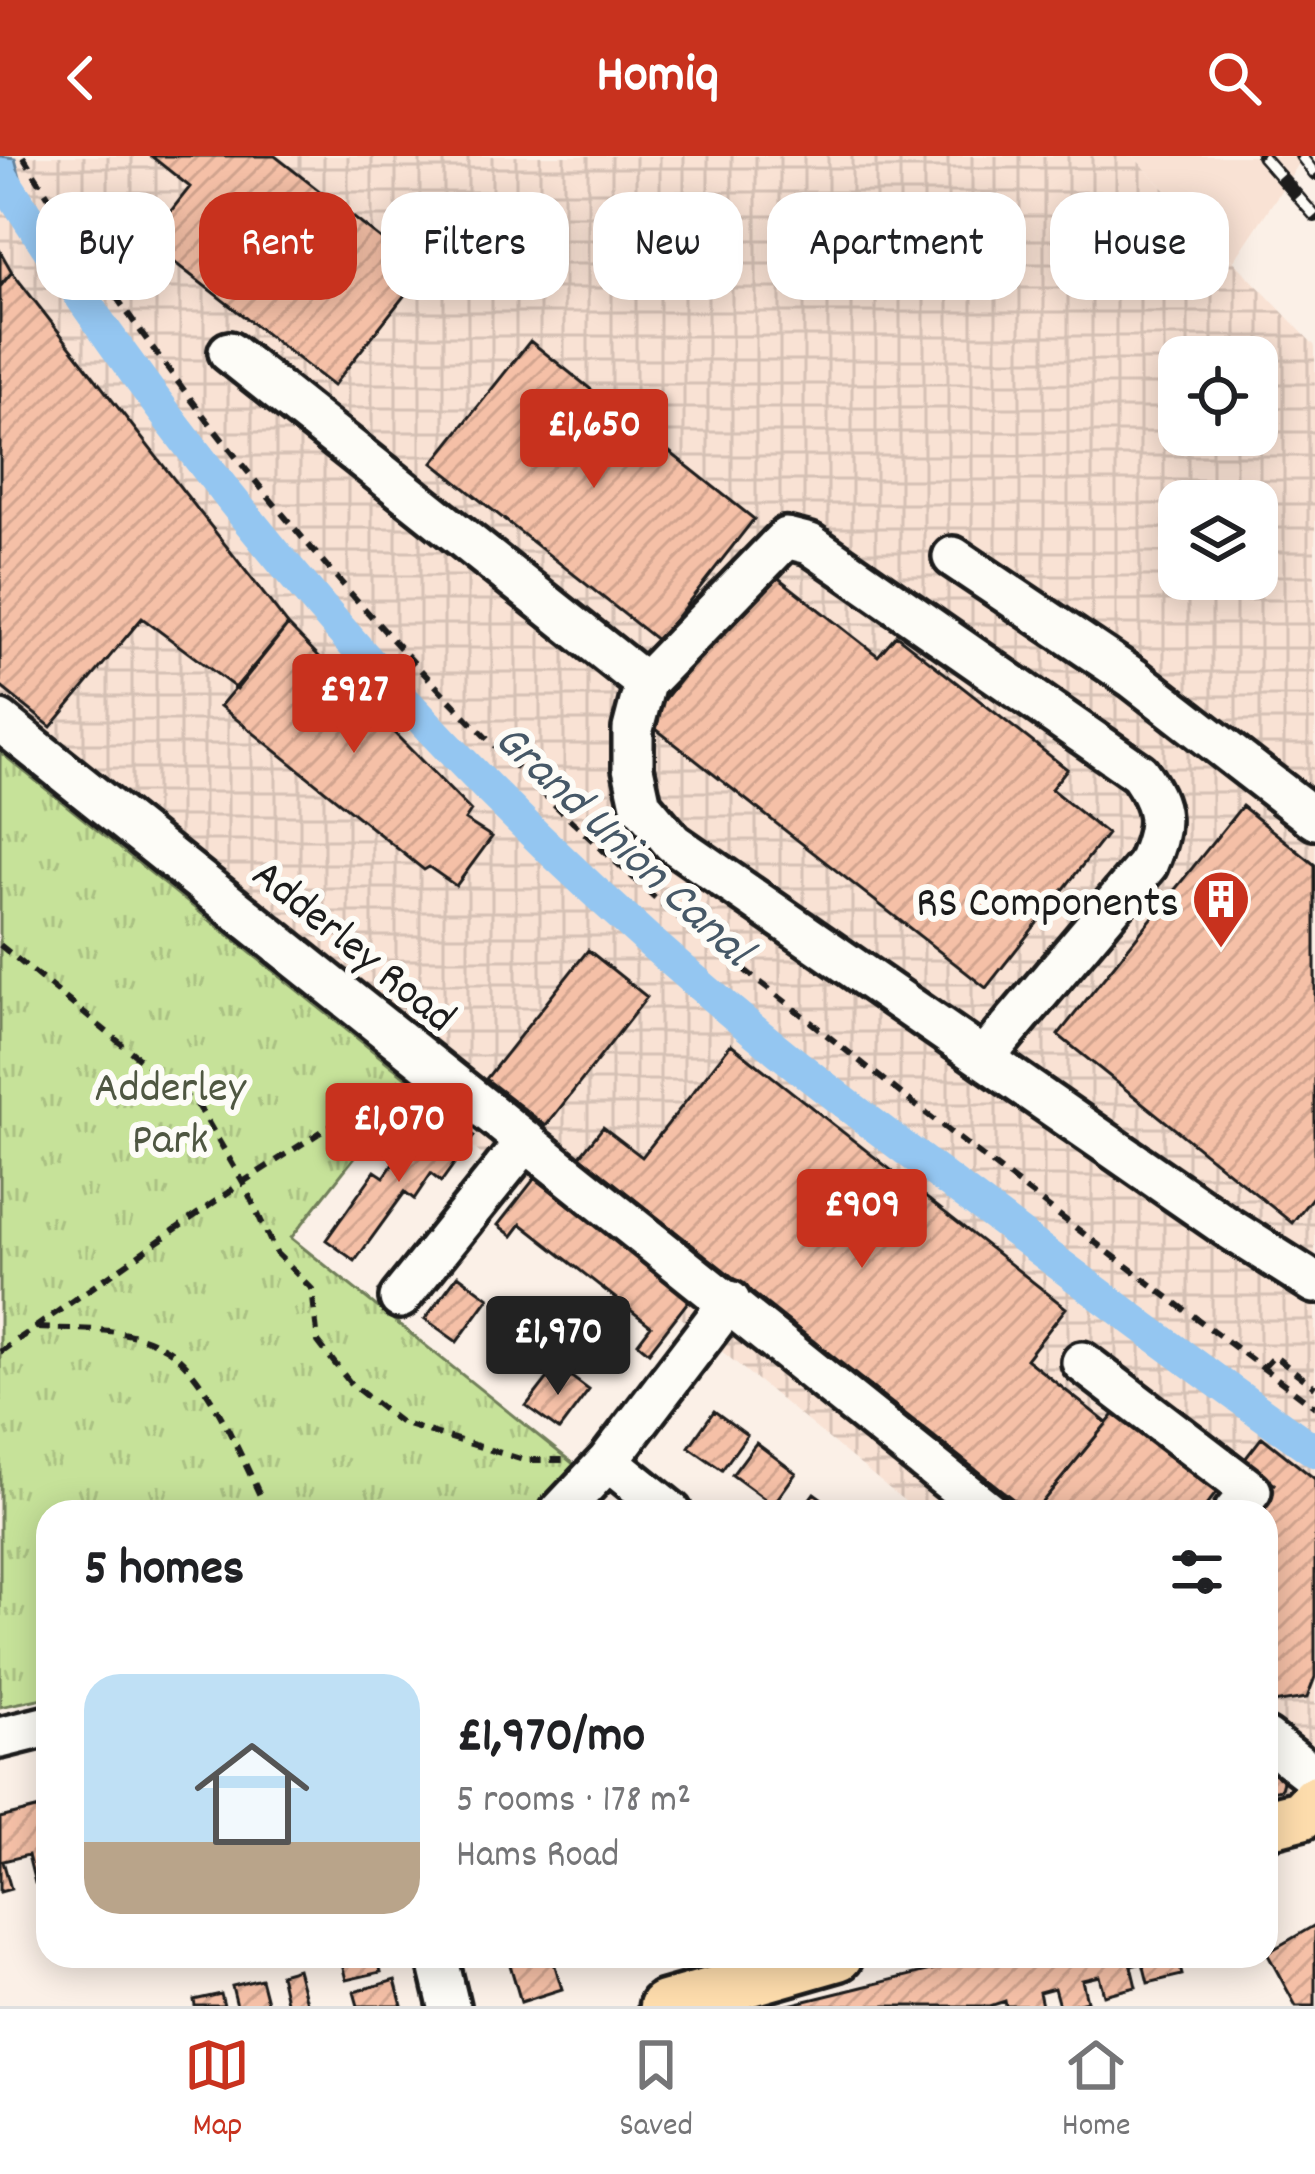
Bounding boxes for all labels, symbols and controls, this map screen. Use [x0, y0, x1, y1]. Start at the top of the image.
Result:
text: Homiq [596, 40, 719, 117]
icon: back [48, 45, 114, 111]
icon: search [1201, 45, 1267, 111]
chip: Buy [36, 192, 175, 300]
chip: Rent [199, 192, 357, 300]
chip: Filters [381, 192, 569, 300]
chip: New [593, 192, 743, 300]
chip: Apartment [767, 192, 1026, 300]
chip: House [1050, 192, 1229, 300]
map controls [1158, 336, 1278, 600]
button: locate [1158, 336, 1278, 456]
pin: £1,650 [496, 389, 692, 491]
text: £1,650 [547, 400, 641, 455]
button: layers [1158, 480, 1278, 600]
pin: £927 [283, 654, 425, 756]
text: £927 [319, 665, 389, 720]
water label: Grand Union Canal [476, 709, 768, 988]
street label: Adderley Road [236, 846, 468, 1051]
building icon: RS Components [1190, 868, 1252, 950]
place label: RS Components [916, 874, 1179, 938]
park label: Adderley Park [94, 1059, 247, 1175]
pin: £1,070 [301, 1083, 497, 1185]
text: £1,070 [353, 1094, 445, 1149]
pin: £909 [791, 1169, 933, 1271]
text: £909 [824, 1180, 900, 1235]
pin: £1,970 [460, 1296, 656, 1398]
text: £1,970 [513, 1307, 603, 1362]
text: 5 homes [84, 1536, 244, 1608]
icon: filters [1164, 1539, 1230, 1605]
text: £1,970/mo [456, 1703, 645, 1775]
icon: home [180, 1722, 324, 1866]
text: 5 rooms · 178 m² [456, 1775, 691, 1830]
text: Hams Road [456, 1830, 619, 1885]
tab: Map [184, 2032, 250, 2151]
tab: Saved [619, 2032, 693, 2151]
tab: Home [1062, 2032, 1131, 2151]

